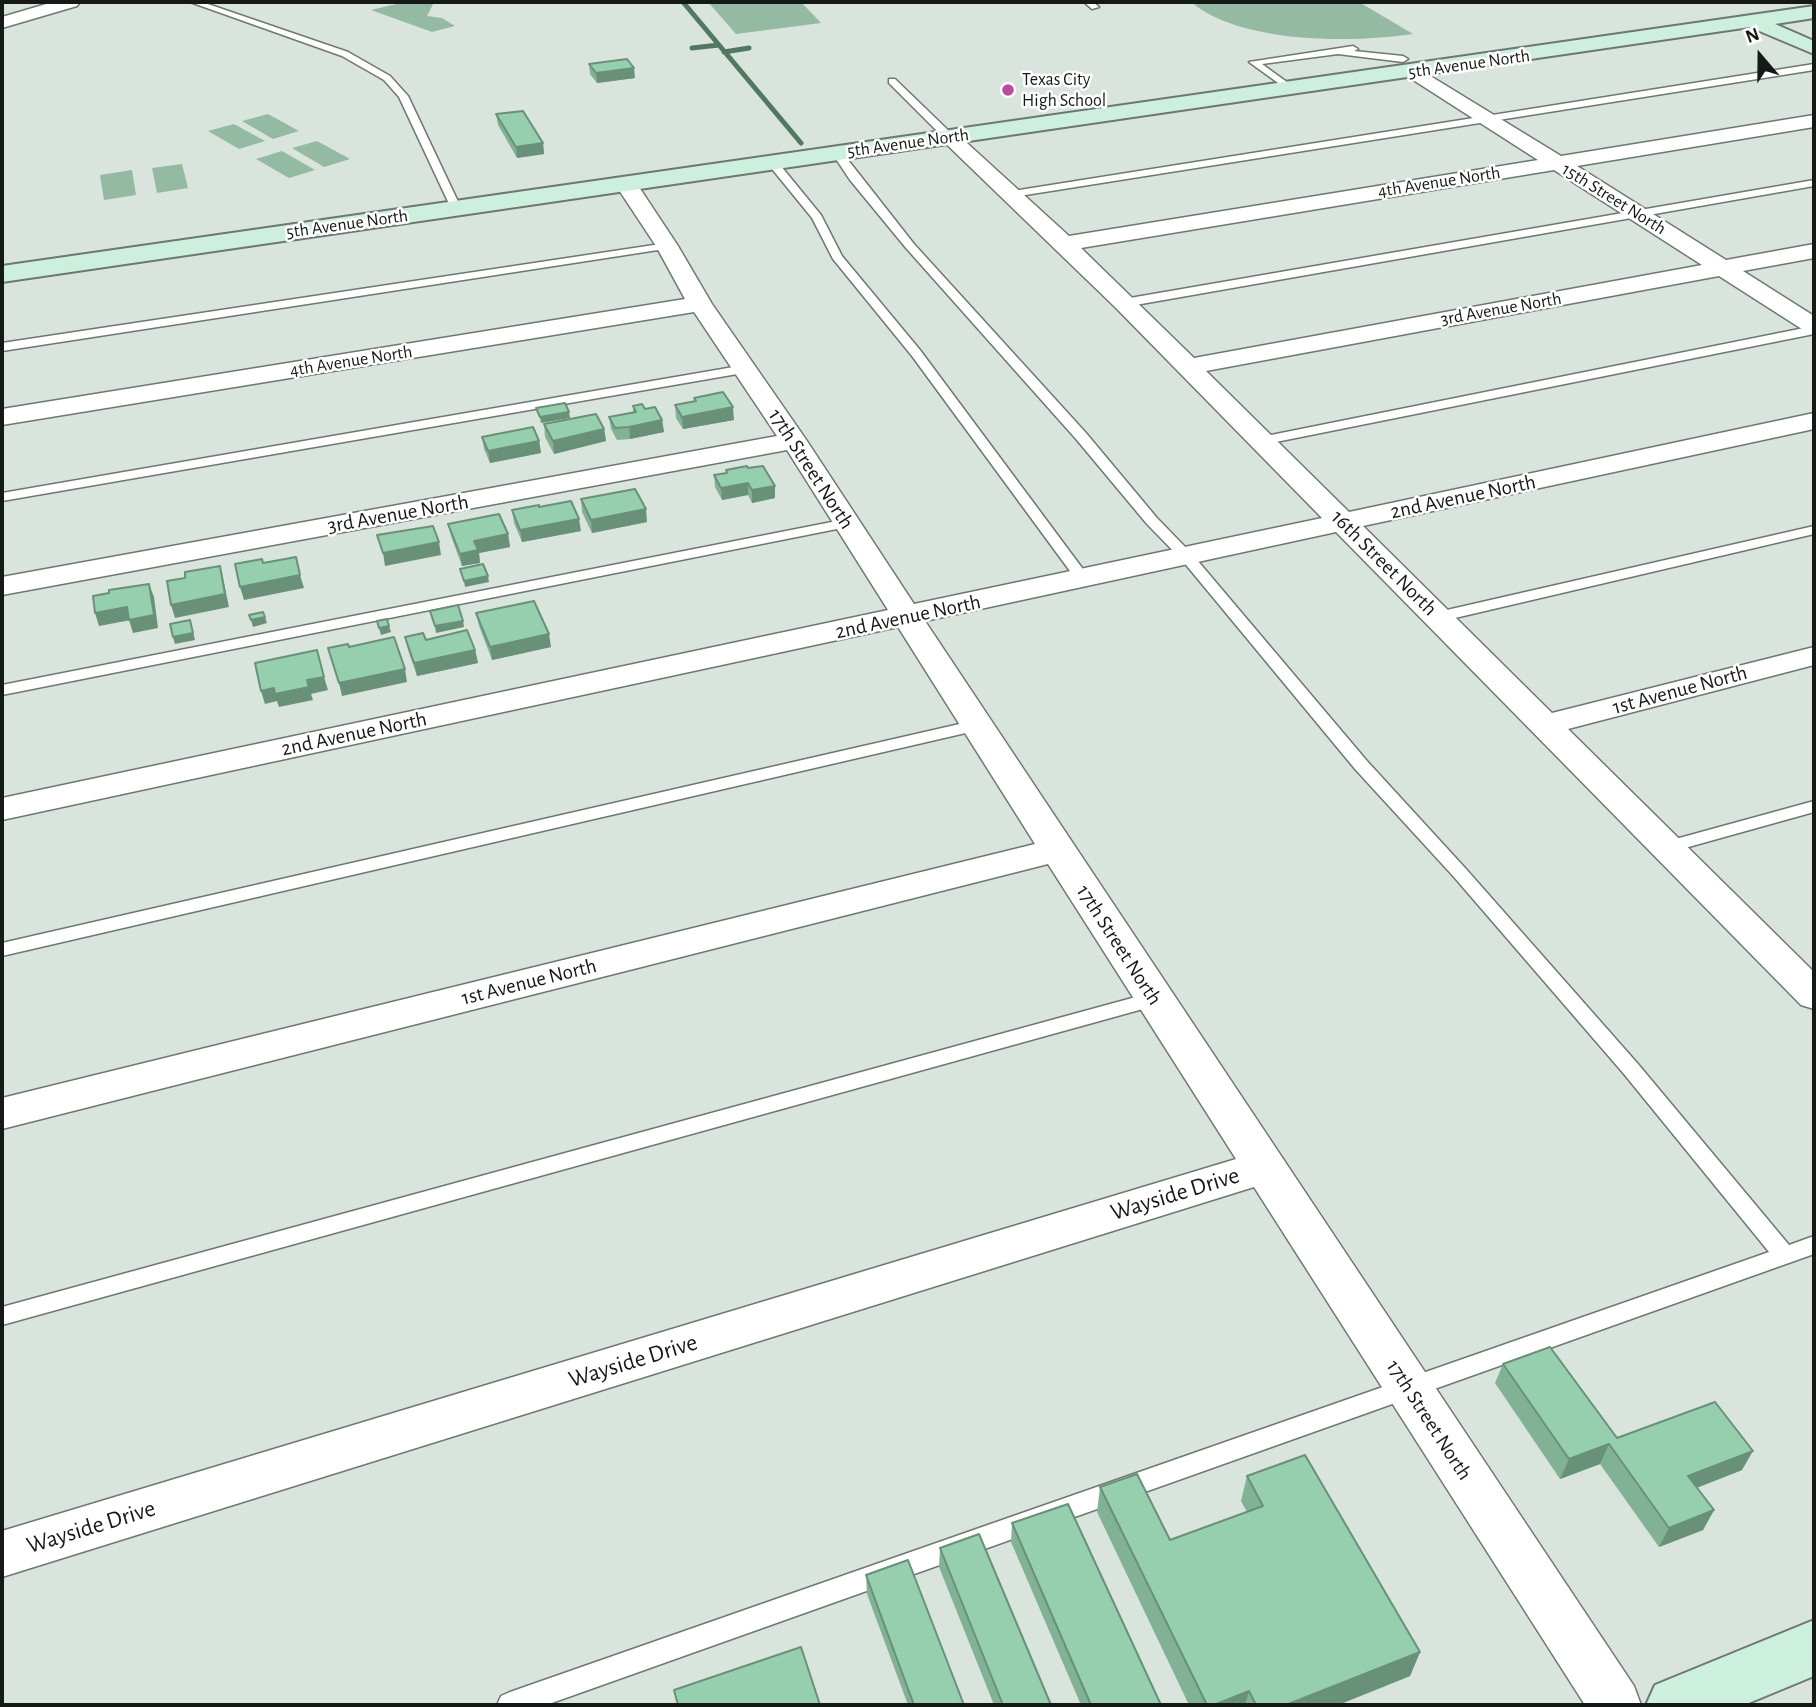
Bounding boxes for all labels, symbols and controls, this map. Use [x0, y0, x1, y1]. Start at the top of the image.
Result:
north arrow [1725, 21, 1795, 91]
text: N [1743, 25, 1762, 47]
street label: 5th Avenue North [1407, 45, 1531, 83]
place label: Texas City High School [1022, 69, 1106, 112]
marker: Texas City High School [1000, 82, 1016, 98]
street label: 5th Avenue North [846, 124, 970, 162]
street label: 15th Street North [1558, 158, 1670, 240]
street label: 4th Avenue North [1376, 162, 1502, 202]
street label: 5th Avenue North [285, 205, 409, 243]
street label: 3rd Avenue North [1439, 288, 1563, 330]
street label: 4th Avenue North [288, 341, 414, 381]
street label: 17th Street North [763, 404, 859, 534]
street label: 2nd Avenue North [1388, 469, 1538, 525]
street label: 3rd Avenue North [325, 489, 471, 539]
street label: 16th Street North [1326, 505, 1442, 621]
street label: 2nd Avenue North [833, 589, 983, 645]
street label: 1st Avenue North [1610, 660, 1750, 720]
street label: 2nd Avenue North [279, 706, 429, 762]
street label: 17th Street North [1071, 880, 1167, 1010]
street label: 1st Avenue North [459, 953, 599, 1011]
street label: Wayside Drive [1107, 1161, 1243, 1227]
street label: Wayside Drive [565, 1328, 701, 1394]
street label: 17th Street North [1381, 1355, 1477, 1485]
street label: Wayside Drive [23, 1494, 159, 1560]

